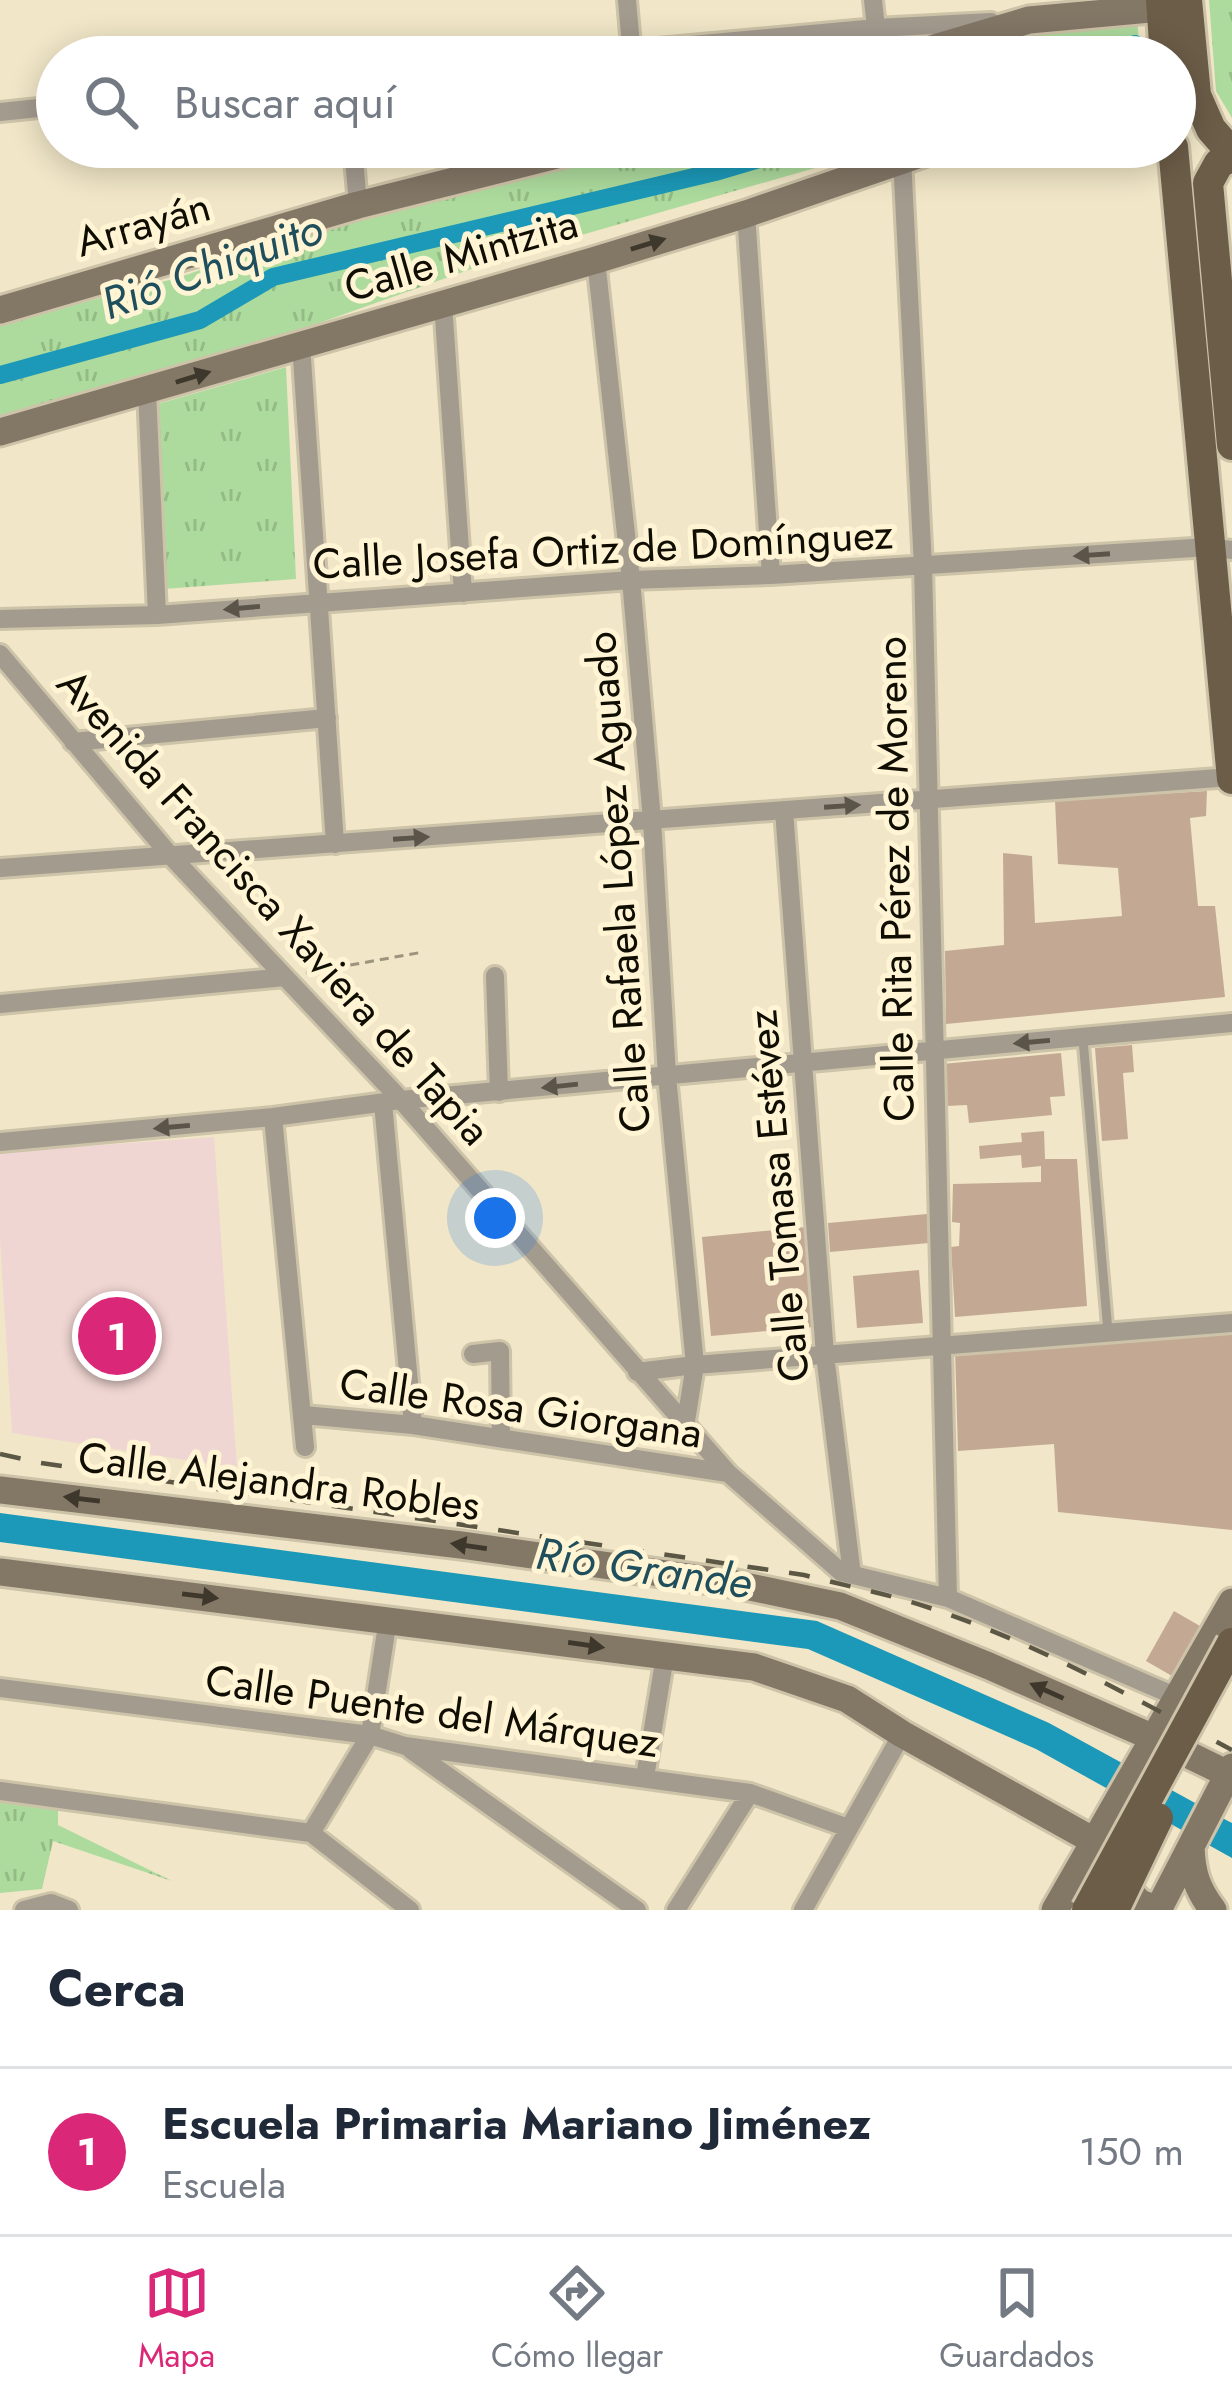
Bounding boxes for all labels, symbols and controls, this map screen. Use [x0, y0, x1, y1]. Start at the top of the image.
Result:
search box [36, 36, 1196, 168]
icon: search [78, 69, 144, 135]
text: Buscar aquí [174, 70, 396, 135]
street label: Arrayán [69, 176, 217, 272]
street label: Calle Mintzita [337, 193, 585, 317]
water label: Rió Chiquito [92, 196, 332, 336]
one-way arrow [630, 234, 667, 252]
one-way arrow [175, 367, 212, 385]
street label: Calle Josefa Ortiz de Domínguez [311, 503, 895, 595]
one-way arrow [1073, 545, 1110, 564]
one-way arrow [223, 598, 260, 617]
street label: Calle Rafaela López Aguado [570, 629, 666, 1135]
street label: Calle Rita Pérez de Moreno [860, 636, 930, 1122]
street label: Avenida Francisca Xaviera de Tapia [43, 655, 505, 1159]
one-way arrow [824, 796, 861, 815]
one-way arrow [393, 829, 431, 848]
street label: Calle Tomasa Estévez [731, 1007, 825, 1385]
one-way arrow [1013, 1033, 1050, 1052]
one-way arrow [541, 1077, 578, 1096]
one-way arrow [153, 1117, 190, 1136]
your location [465, 1188, 525, 1248]
pin: 1 [78, 1291, 156, 1381]
street label: Calle Rosa Giorgana [336, 1352, 706, 1464]
street label: Calle Alejandra Robles [75, 1426, 483, 1536]
one-way arrow [62, 1490, 100, 1509]
water label: Río Grande [532, 1521, 757, 1615]
one-way arrow [450, 1536, 487, 1555]
one-way arrow [181, 1587, 219, 1606]
one-way arrow [568, 1636, 606, 1655]
street label: Calle Puente del Márquez [201, 1649, 663, 1773]
one-way arrow [1029, 1681, 1065, 1700]
text: Cerca [48, 1951, 186, 2025]
text: Escuela Primaria Mariano Jiménez [162, 2091, 871, 2156]
text: 1 [77, 2123, 97, 2180]
text: 150 m [1079, 2123, 1184, 2180]
text: Escuela [162, 2156, 286, 2213]
tab: Mapa [138, 2260, 215, 2379]
tab: Cómo llegar [491, 2260, 663, 2379]
tab: Guardados [939, 2260, 1094, 2379]

